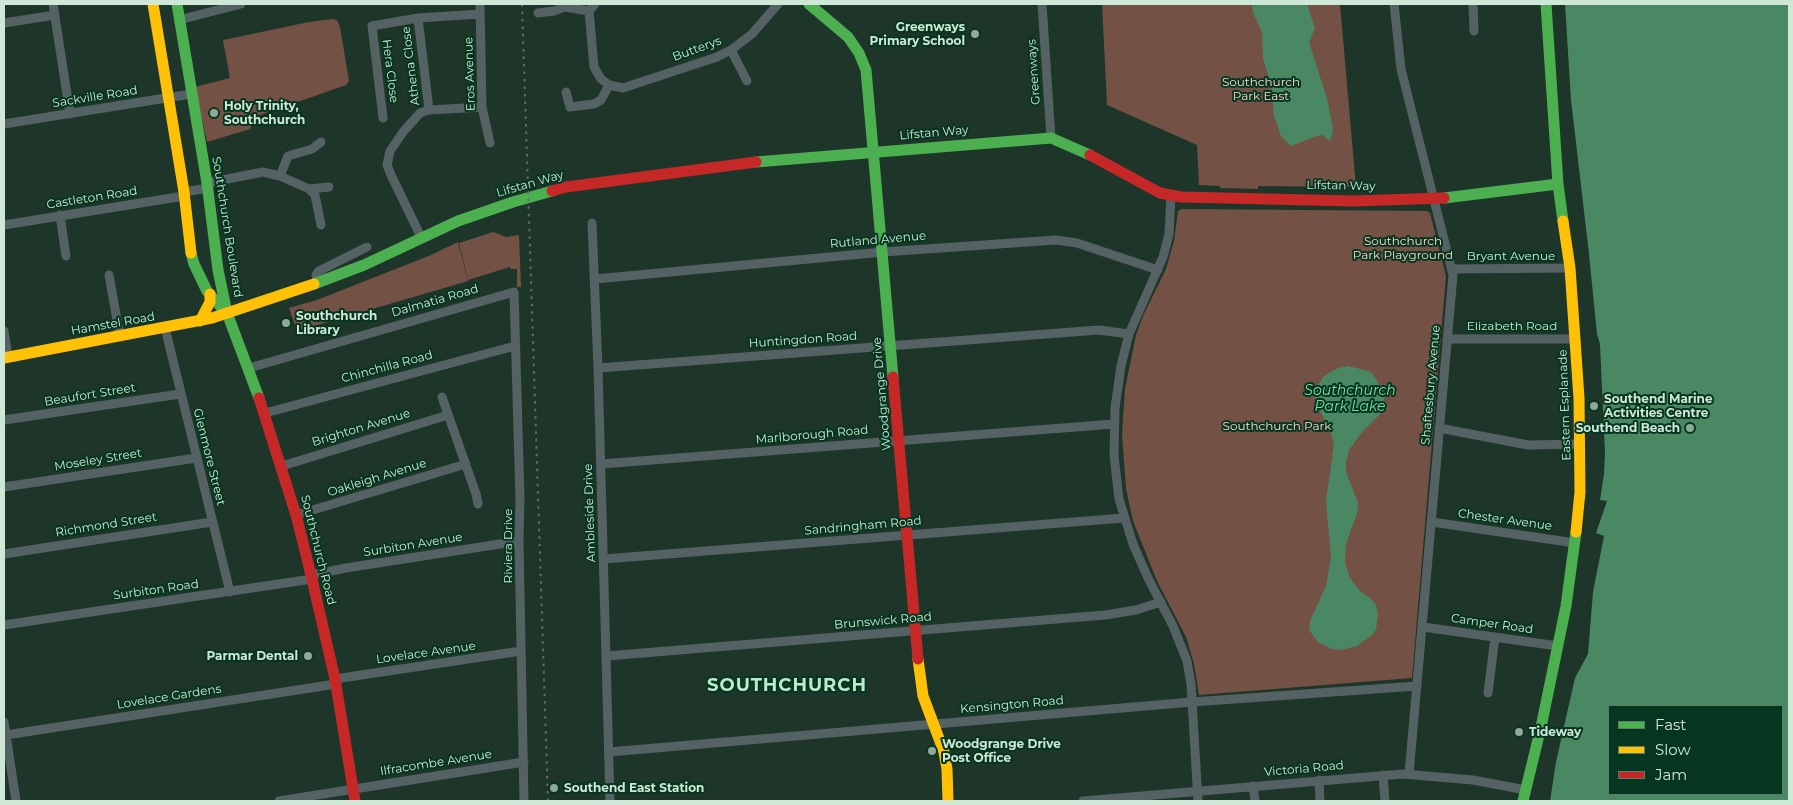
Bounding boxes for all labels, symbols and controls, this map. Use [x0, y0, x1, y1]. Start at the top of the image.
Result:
place label: Greenways Primary School [869, 20, 965, 48]
street label: Athena Close [399, 26, 423, 106]
marker: Greenways Primary School [969, 28, 981, 40]
street label: Butterys [671, 34, 723, 64]
street label: Eros Avenue [462, 37, 478, 111]
street label: Hera Close [379, 38, 401, 104]
street label: Greenways [1025, 39, 1043, 105]
park label: Southchurch Park East [1222, 75, 1300, 103]
street label: Sackville Road [51, 83, 139, 111]
place label: Holy Trinity, Southchurch [224, 99, 305, 127]
marker: Holy Trinity, Southchurch [208, 107, 220, 119]
street label: Lifstan Way [899, 123, 969, 143]
street label: Southchurch Boulevard [209, 155, 245, 299]
street label: Lifstan Way [495, 168, 565, 200]
street label: Lifstan Way [1306, 178, 1376, 194]
street label: Castleton Road [46, 184, 138, 212]
street label: Rutland Avenue [829, 229, 927, 251]
park label: Southchurch Park Playground [1353, 234, 1453, 262]
street label: Bryant Avenue [1467, 249, 1555, 263]
street label: Dalmatia Road [390, 282, 480, 320]
place label: Southchurch Library [296, 309, 377, 337]
street label: Hamstel Road [70, 310, 156, 338]
marker: Southchurch Library [280, 317, 292, 329]
street label: Elizabeth Road [1467, 319, 1557, 333]
street label: Shaftesbury Avenue [1419, 324, 1443, 446]
street label: Huntingdon Road [748, 329, 858, 351]
street label: Woodgrange Drive [870, 337, 894, 451]
street label: Chinchilla Road [340, 348, 434, 386]
street label: Eastern Esplanade [1556, 349, 1574, 461]
street label: Beaufort Street [43, 381, 137, 409]
water label: Southchurch Park Lake [1304, 383, 1396, 416]
place label: Southend Marine Activities Centre [1604, 392, 1712, 420]
marker: Southend Marine Activities Centre [1588, 400, 1600, 412]
street label: Brighton Avenue [310, 406, 412, 450]
street label: Glenmore Street [190, 407, 228, 507]
park label: Southchurch Park [1223, 419, 1331, 433]
place label: Southend Beach [1576, 421, 1680, 435]
marker: Southend Beach [1684, 422, 1696, 434]
street label: Marlborough Road [755, 423, 869, 447]
street label: Moseley Street [53, 446, 143, 474]
street label: Oakleigh Avenue [326, 456, 428, 500]
street label: Ambleside Drive [581, 463, 599, 563]
street label: Southchurch Road [297, 494, 339, 606]
street label: Chester Avenue [1457, 506, 1553, 534]
street label: Riviera Drive [501, 509, 515, 583]
street label: Richmond Street [54, 510, 158, 540]
street label: Sandringham Road [804, 514, 922, 538]
street label: Surbiton Avenue [362, 530, 464, 560]
street label: Surbiton Road [112, 577, 200, 603]
street label: Brunswick Road [834, 610, 932, 632]
street label: Camper Road [1450, 611, 1534, 637]
street label: Lovelace Avenue [375, 639, 477, 667]
place label: Parmar Dental [207, 649, 298, 663]
marker: Parmar Dental [302, 650, 314, 662]
district label: SOUTHCHURCH [706, 675, 868, 697]
street label: Lovelace Gardens [116, 682, 222, 712]
street label: Kensington Road [960, 693, 1064, 717]
legend [1608, 705, 1783, 795]
text: Fast [1655, 715, 1686, 734]
place label: Tideway [1529, 725, 1581, 739]
marker: Tideway [1513, 726, 1525, 738]
place label: Woodgrange Drive Post Office [942, 737, 1061, 765]
text: Slow [1655, 740, 1691, 759]
marker: Woodgrange Drive Post Office [926, 745, 938, 757]
street label: Ilfracombe Avenue [379, 747, 493, 779]
street label: Victoria Road [1264, 758, 1344, 780]
text: Jam [1655, 765, 1687, 784]
place label: Southend East Station [564, 781, 704, 795]
marker: Southend East Station [548, 782, 560, 794]

